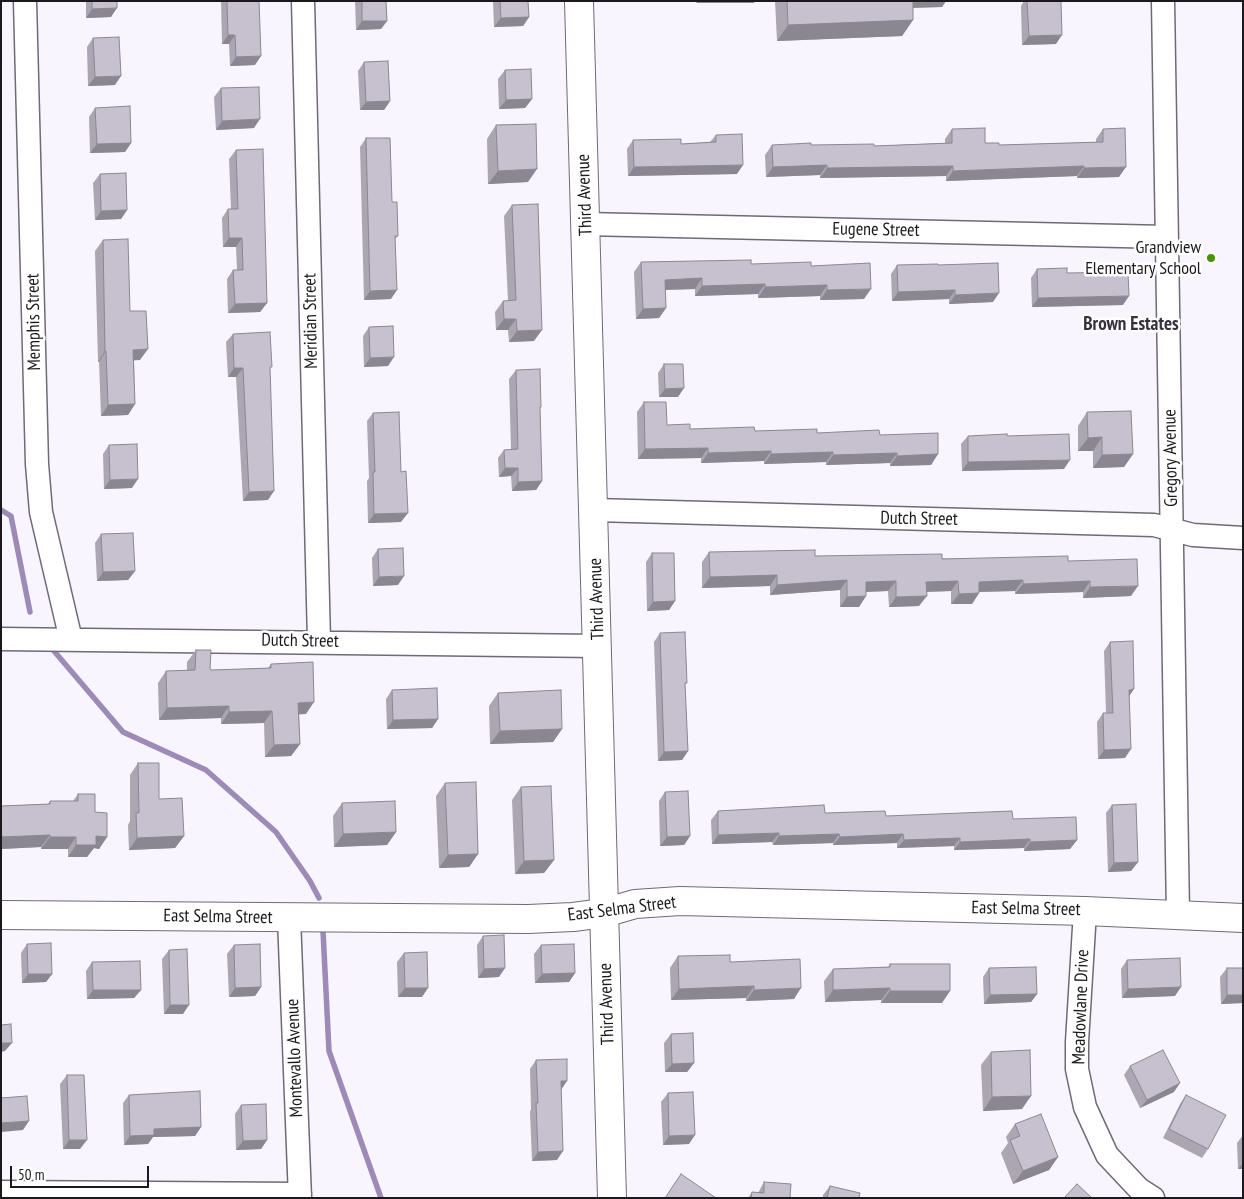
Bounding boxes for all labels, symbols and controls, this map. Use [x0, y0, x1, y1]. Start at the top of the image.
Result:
street label: Third Avenue [573, 154, 597, 236]
street label: Eugene Street [832, 218, 920, 242]
place label: Grandview Elementary School [1085, 237, 1201, 280]
marker: Grandview Elementary School [1205, 252, 1217, 264]
street label: Memphis Street [22, 273, 46, 371]
street label: Meridian Street [299, 273, 323, 369]
district label: Brown Estates [1083, 314, 1179, 336]
street label: Gregory Avenue [1159, 409, 1183, 507]
street label: Dutch Street [880, 508, 958, 530]
street label: Third Avenue [585, 558, 609, 640]
street label: Dutch Street [261, 630, 339, 652]
street label: East Selma Street [567, 892, 677, 926]
street label: East Selma Street [971, 897, 1081, 921]
street label: East Selma Street [163, 905, 273, 929]
street label: Meadowlane Drive [1068, 949, 1094, 1065]
street label: Third Avenue [595, 963, 619, 1045]
street label: Montevallo Avenue [282, 998, 308, 1118]
scale bar [12, 1156, 151, 1188]
text: 50 m [18, 1165, 44, 1184]

